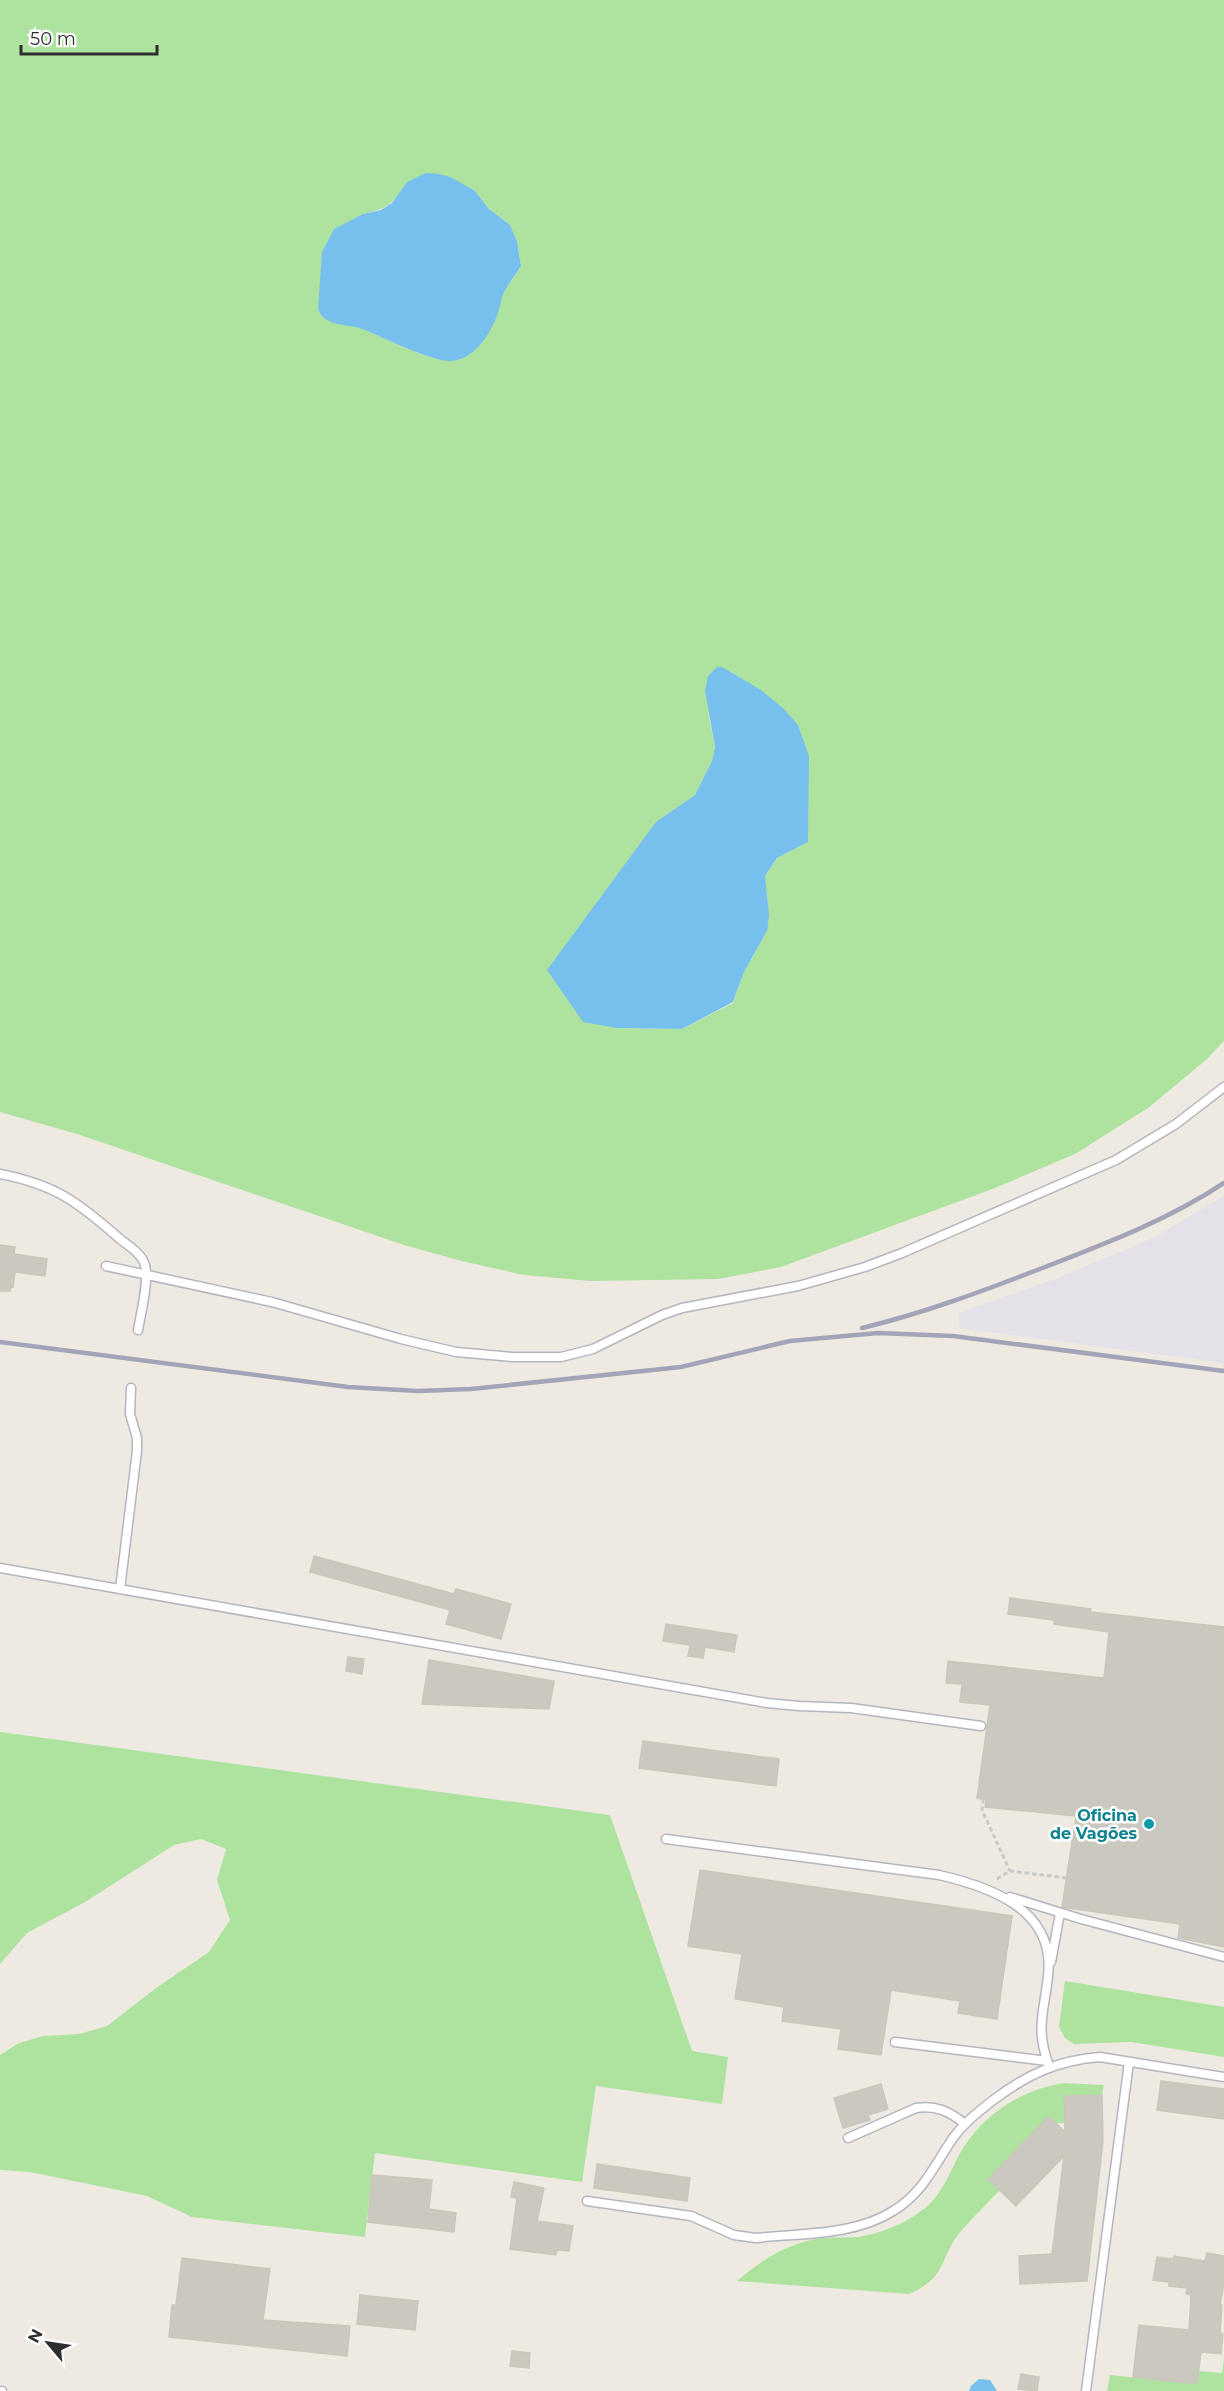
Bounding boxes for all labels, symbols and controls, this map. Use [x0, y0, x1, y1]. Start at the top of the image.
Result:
scale bar [21, 18, 158, 56]
text: 50 m [30, 28, 76, 50]
place label: Oficina de Vagões [1050, 1806, 1137, 1843]
marker: Oficina de Vagões [1142, 1817, 1156, 1831]
north arrow [18, 2313, 78, 2373]
text: N [24, 2326, 47, 2346]

